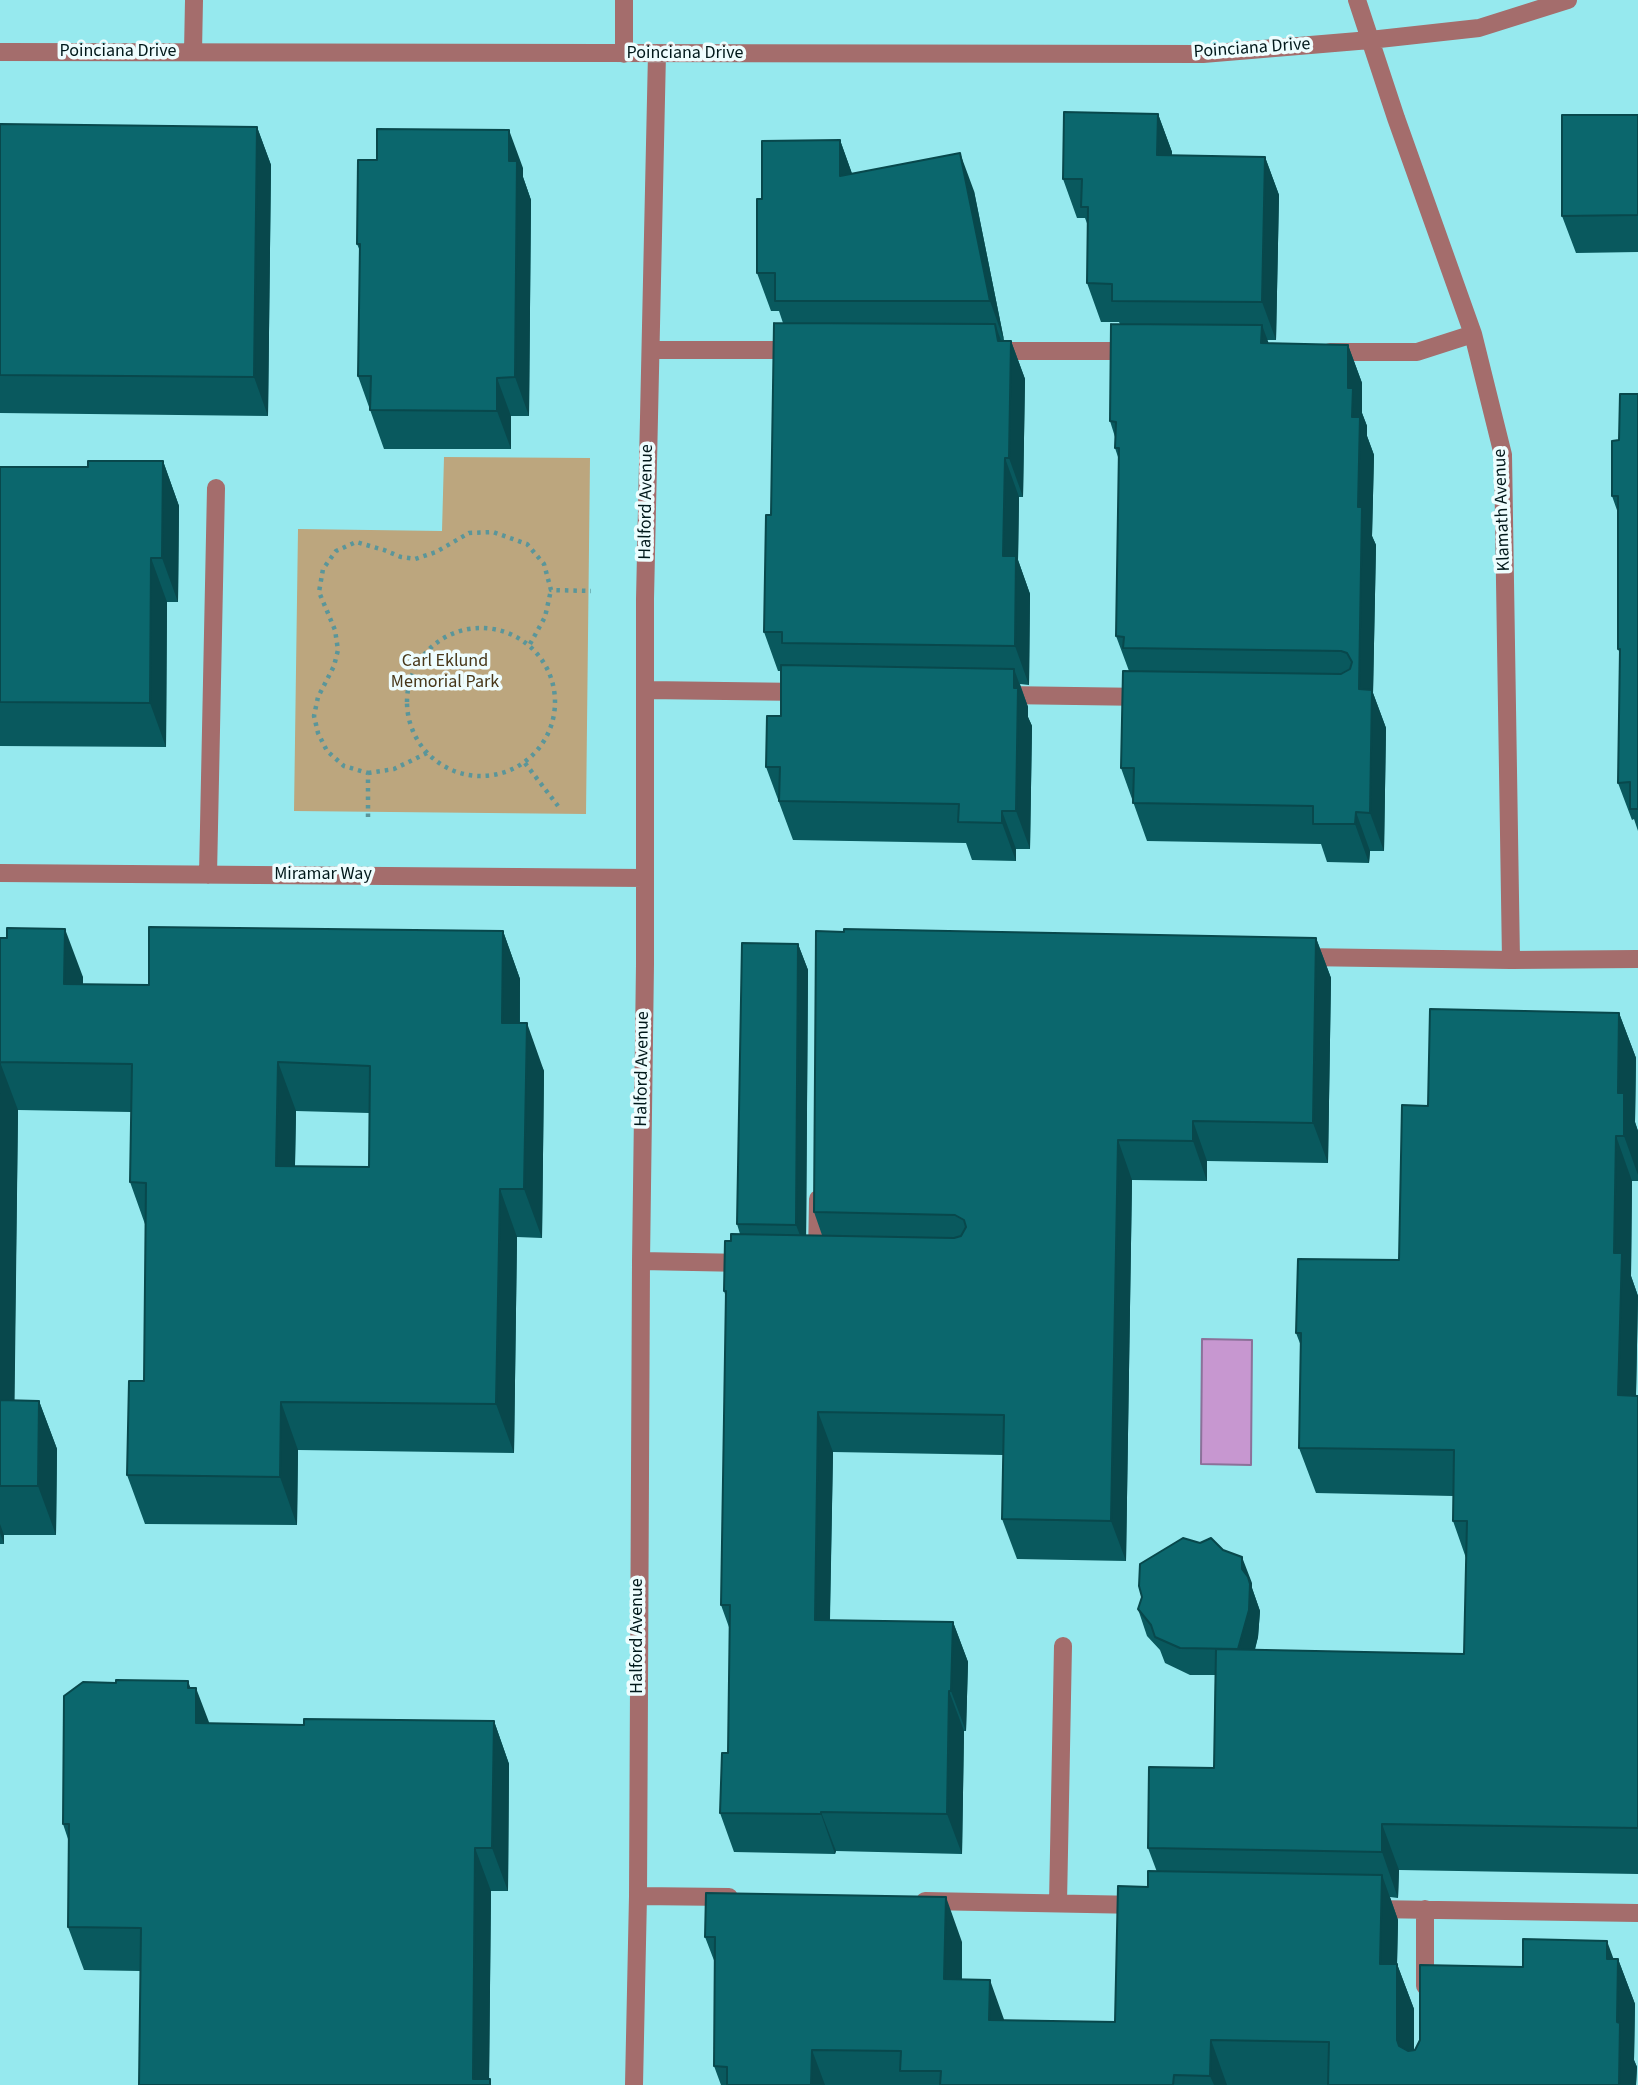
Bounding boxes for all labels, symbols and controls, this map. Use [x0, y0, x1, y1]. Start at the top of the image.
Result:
street label: Poinciana Drive [1193, 34, 1311, 64]
street label: Poinciana Drive [59, 41, 177, 63]
street label: Poinciana Drive [626, 43, 744, 65]
street label: Halford Avenue [635, 444, 659, 560]
street label: Klamath Avenue [1490, 448, 1516, 572]
park label: Carl Eklund Memorial Park [391, 651, 499, 694]
street label: Miramar Way [274, 864, 372, 886]
street label: Halford Avenue [631, 1011, 655, 1127]
street label: Halford Avenue [627, 1578, 649, 1694]

